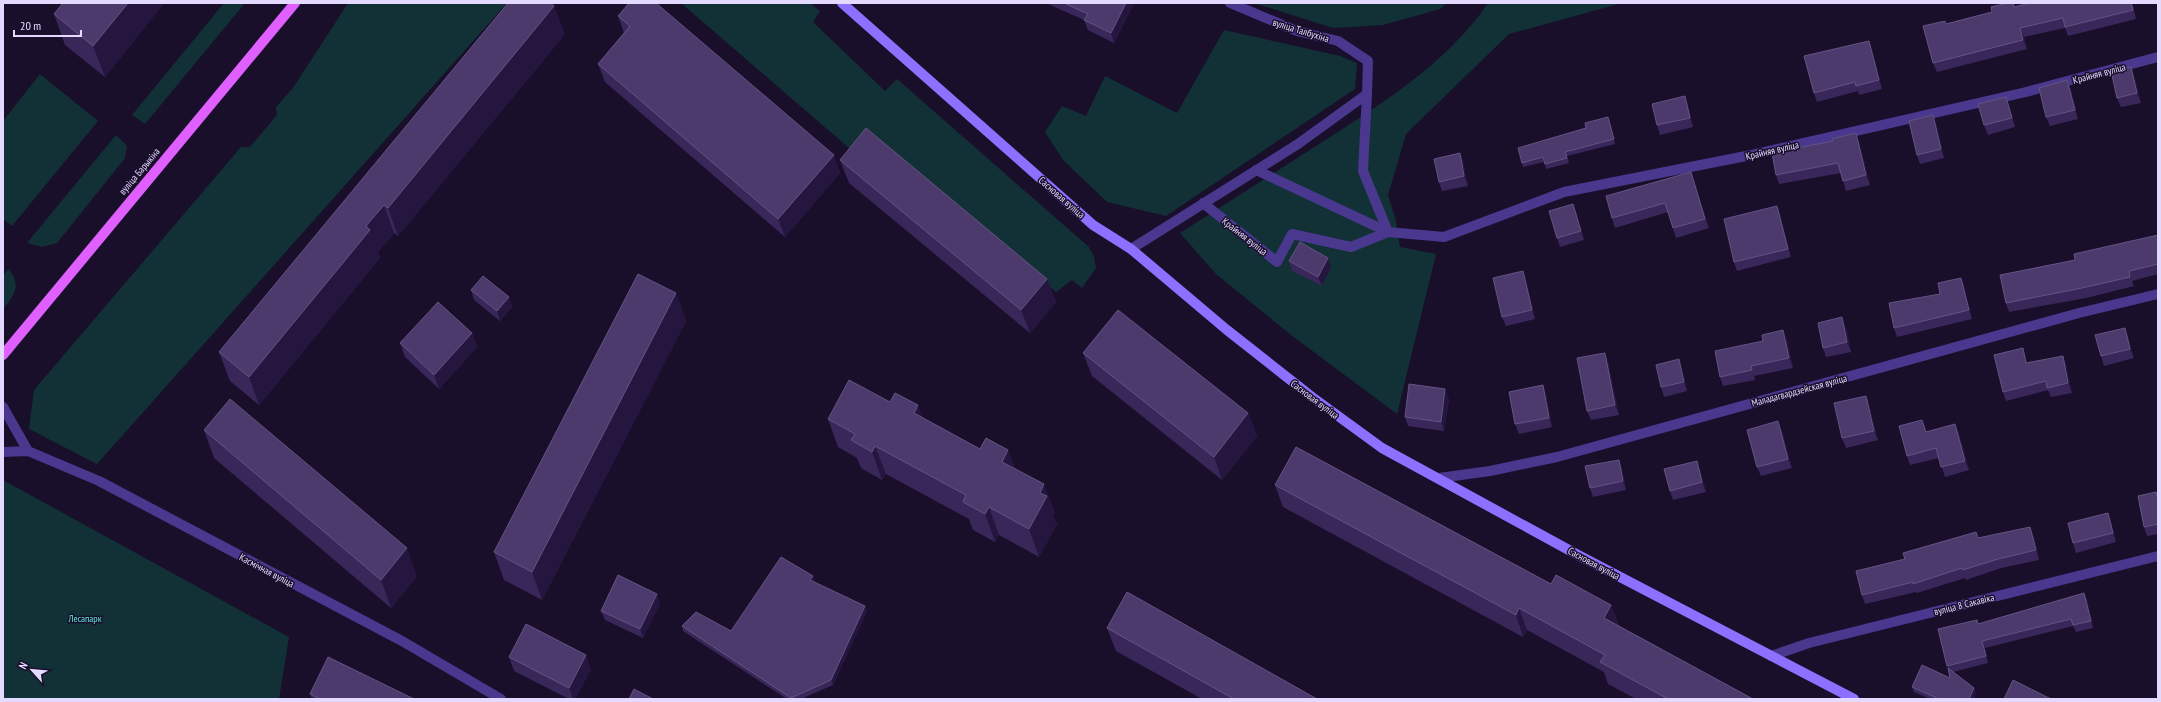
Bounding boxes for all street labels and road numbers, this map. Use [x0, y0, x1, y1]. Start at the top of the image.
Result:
street label: вуліца Талбухіна [1271, 16, 1331, 45]
street label: Крайняя вуліца [2071, 60, 2127, 87]
street label: Крайняя вуліца [1744, 138, 1800, 163]
street label: вуліца Барыкіна [116, 145, 163, 197]
street label: Сасновая вуліца [1036, 174, 1087, 221]
street label: Крайняя вуліца [1219, 215, 1270, 258]
street label: Маладагвардзейская вуліца [1750, 371, 1848, 409]
street label: Сасновая вуліца [1288, 377, 1341, 422]
street label: Сасновая вуліца [1565, 544, 1622, 583]
street label: Касмічная вуліца [237, 551, 297, 590]
street label: вуліца 8 Сакавіка [1933, 591, 1996, 618]

